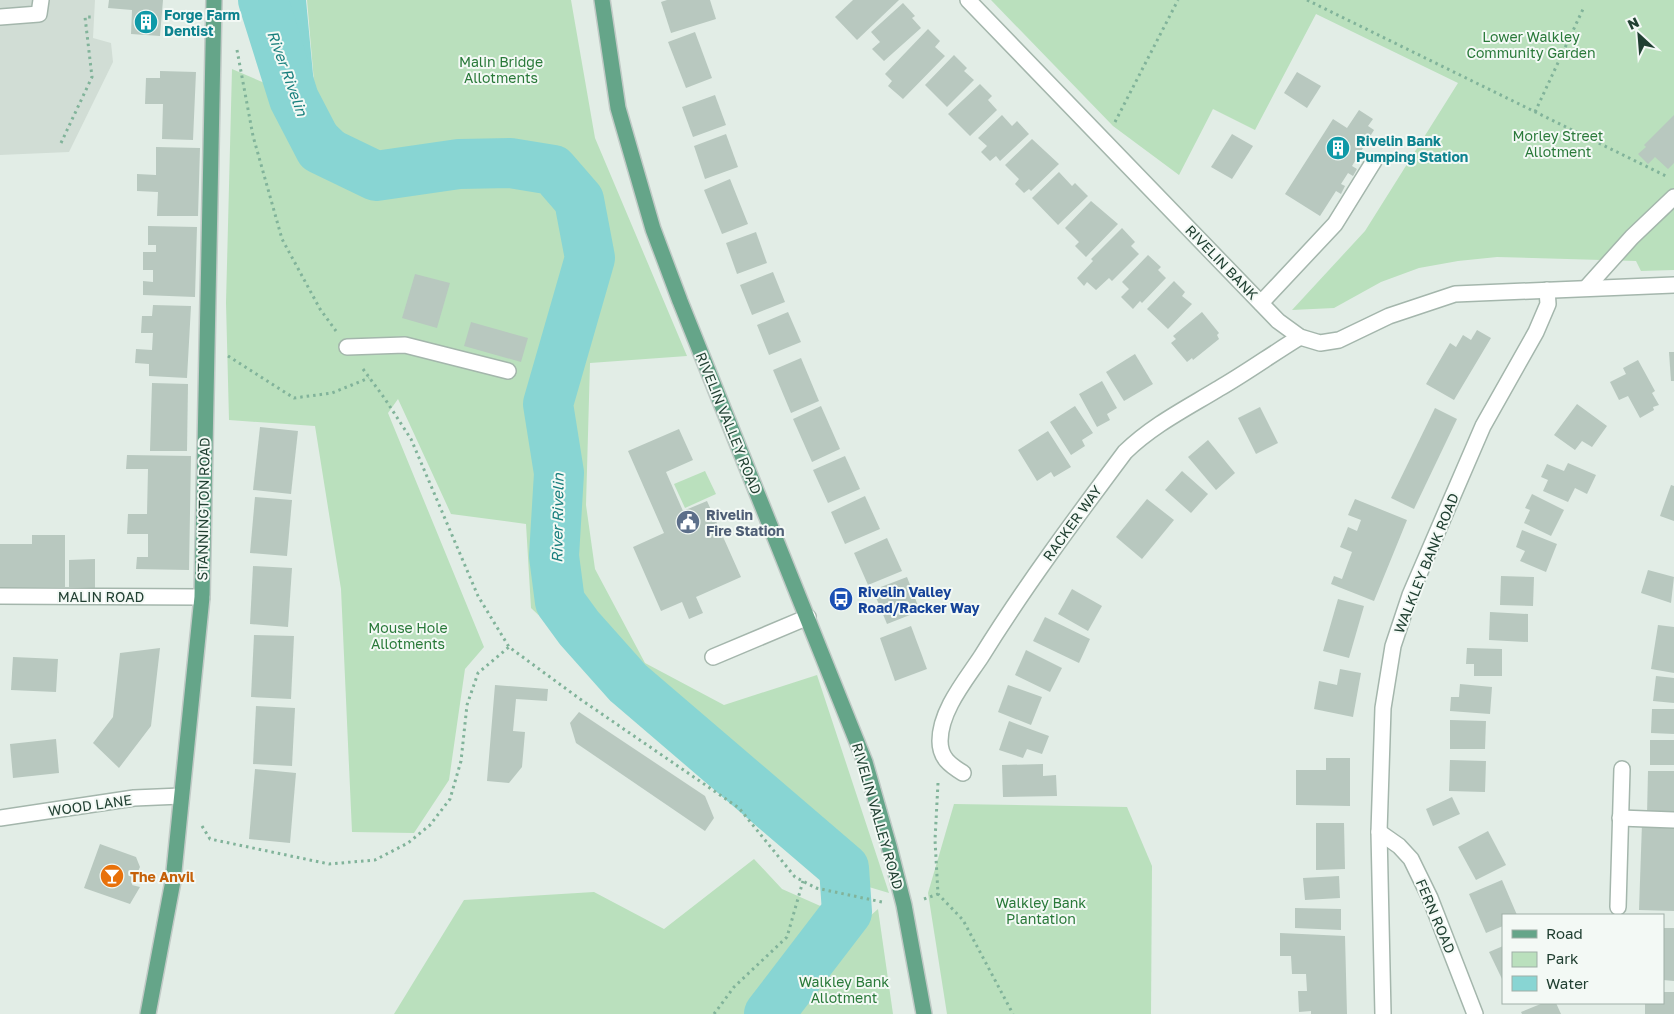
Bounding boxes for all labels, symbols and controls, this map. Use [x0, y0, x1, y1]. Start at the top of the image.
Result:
place label: Forge Farm Dentist [164, 6, 240, 39]
building icon: Forge Farm Dentist [133, 9, 159, 35]
north arrow [1614, 10, 1664, 60]
text: N [1625, 13, 1642, 33]
water label: River Rivelin [264, 28, 312, 119]
park label: Lower Walkley Community Garden [1466, 28, 1596, 61]
park label: Malin Bridge Allotments [459, 53, 543, 86]
park label: Morley Street Allotment [1513, 127, 1603, 160]
place label: Rivelin Bank Pumping Station [1356, 132, 1468, 165]
building icon: Rivelin Bank Pumping Station [1325, 135, 1351, 161]
street label: RIVELIN BANK [1182, 221, 1262, 303]
street label: RIVELIN VALLEY ROAD [693, 349, 765, 497]
street label: STANNINGTON ROAD [193, 437, 213, 581]
water label: River Rivelin [547, 472, 567, 563]
street label: RACKER WAY [1039, 482, 1105, 564]
street label: WALKLEY BANK ROAD [1390, 490, 1462, 636]
place label: Rivelin Fire Station [706, 506, 784, 539]
public building icon: Rivelin Fire Station [675, 509, 701, 535]
place label: Rivelin Valley Road/Racker Way [858, 583, 980, 616]
bus stop icon: Rivelin Valley Road/Racker Way [828, 586, 854, 612]
street label: MALIN ROAD [58, 588, 144, 605]
park label: Mouse Hole Allotments [368, 619, 448, 652]
street label: RIVELIN VALLEY ROAD [849, 741, 907, 891]
street label: WOOD LANE [47, 791, 133, 819]
bar icon: The Anvil [99, 863, 125, 889]
place label: The Anvil [130, 868, 195, 885]
street label: FERN ROAD [1413, 876, 1459, 956]
park label: Walkley Bank Plantation [996, 894, 1086, 927]
legend [1502, 914, 1664, 1004]
text: Road [1546, 924, 1583, 942]
text: Park [1546, 949, 1579, 967]
park label: Walkley Bank Allotment [799, 973, 889, 1006]
text: Water [1546, 974, 1589, 992]

